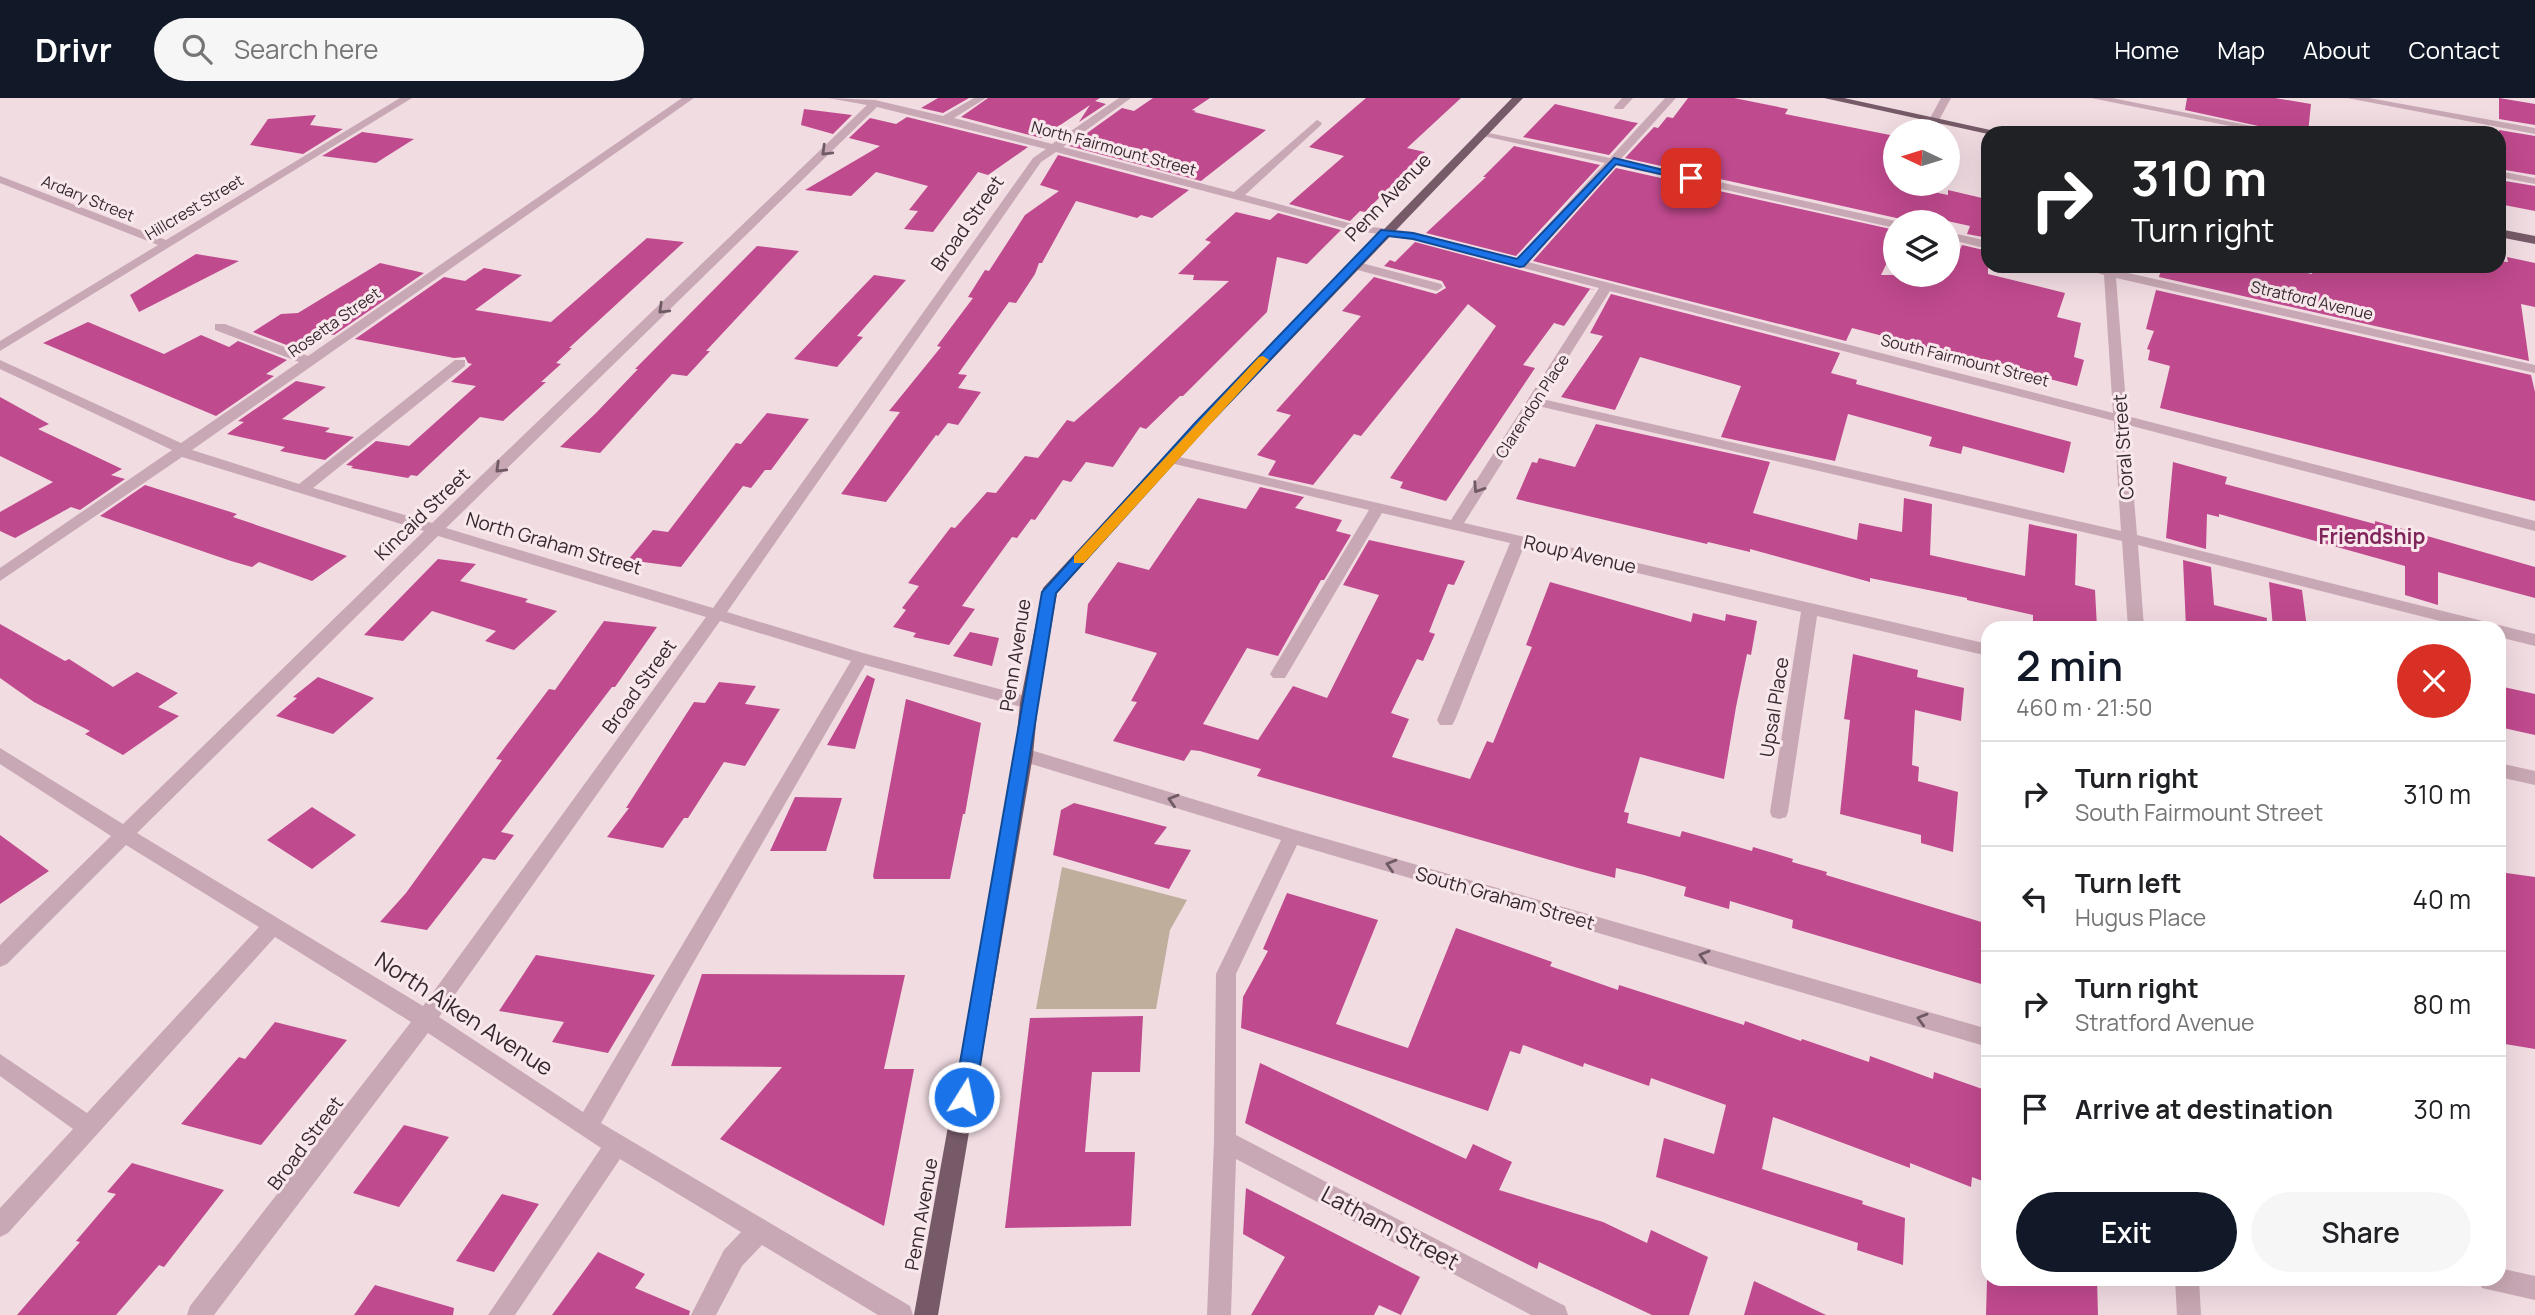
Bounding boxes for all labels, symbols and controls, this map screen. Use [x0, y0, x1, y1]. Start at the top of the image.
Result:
search box [154, 18, 644, 81]
text: Drivr [35, 27, 112, 72]
icon: search [178, 30, 216, 68]
text: Search here [234, 31, 378, 67]
text: Home [2114, 33, 2179, 66]
text: Map [2217, 33, 2265, 66]
text: About [2303, 33, 2371, 66]
text: Contact [2409, 33, 2500, 66]
street label: North Fairmount Street [1029, 115, 1199, 181]
north arrow [1883, 119, 1960, 196]
map controls [1883, 119, 1960, 287]
one-way arrow [821, 142, 834, 155]
text: 310 m [2131, 144, 2267, 211]
street label: Penn Avenue [1339, 147, 1437, 247]
pin [1661, 148, 1721, 208]
icon: right [2016, 154, 2107, 245]
icon: arrive [1672, 159, 1710, 197]
street label: Ardary Street [38, 169, 138, 227]
street label: Hillcrest Street [141, 169, 247, 245]
street label: Broad Street [925, 170, 1009, 276]
text: Turn right [2131, 208, 2274, 252]
button: layers [1883, 210, 1960, 287]
street label: Stratford Avenue [2249, 275, 2375, 325]
street label: Rosetta Street [283, 282, 385, 362]
one-way arrow [658, 301, 671, 314]
street label: South Fairmount Street [1879, 328, 2051, 392]
street label: Clarendon Place [1490, 350, 1574, 462]
street label: Coral Street [2106, 393, 2140, 501]
one-way arrow [495, 460, 508, 473]
street label: Kincaid Street [369, 462, 475, 566]
one-way arrow [1474, 480, 1487, 493]
street label: North Graham Street [463, 505, 645, 581]
district label: Friendship [2319, 522, 2425, 550]
street label: Roup Avenue [1521, 528, 1639, 580]
street label: Penn Avenue [993, 597, 1037, 713]
street label: Broad Street [596, 633, 682, 739]
text: 2 min [2016, 636, 2123, 694]
button: close [2397, 644, 2471, 718]
street label: Upsal Place [1753, 655, 1795, 759]
text: 460 m · 21:50 [2016, 691, 2153, 723]
text: Turn right [2075, 760, 2199, 796]
icon: right [2016, 775, 2054, 813]
text: 310 m [2403, 776, 2471, 812]
one-way arrow [1168, 794, 1180, 809]
text: South Fairmount Street [2075, 796, 2323, 828]
one-way arrow [1386, 859, 1398, 874]
street label: South Graham Street [1413, 860, 1597, 936]
text: Turn left [2075, 865, 2182, 901]
icon: left [2016, 880, 2054, 918]
text: 40 m [2413, 881, 2471, 917]
text: Hugus Place [2075, 901, 2206, 933]
street label: North Aiken Avenue [369, 944, 560, 1083]
one-way arrow [1698, 950, 1710, 964]
text: Turn right [2075, 970, 2199, 1006]
icon: right [2016, 985, 2054, 1023]
text: 80 m [2413, 986, 2471, 1022]
text: Stratford Avenue [2075, 1006, 2255, 1038]
one-way arrow [1917, 1013, 1929, 1028]
position arrow [927, 1060, 1001, 1134]
icon: arrive [2016, 1090, 2054, 1128]
street label: Broad Street [261, 1091, 349, 1195]
text: Arrive at destination [2075, 1091, 2333, 1127]
text: 30 m [2414, 1091, 2471, 1127]
street label: Penn Avenue [898, 1156, 944, 1272]
street label: Latham Street [1316, 1177, 1465, 1277]
button: Exit [2016, 1192, 2237, 1272]
button: Share [2251, 1192, 2471, 1272]

